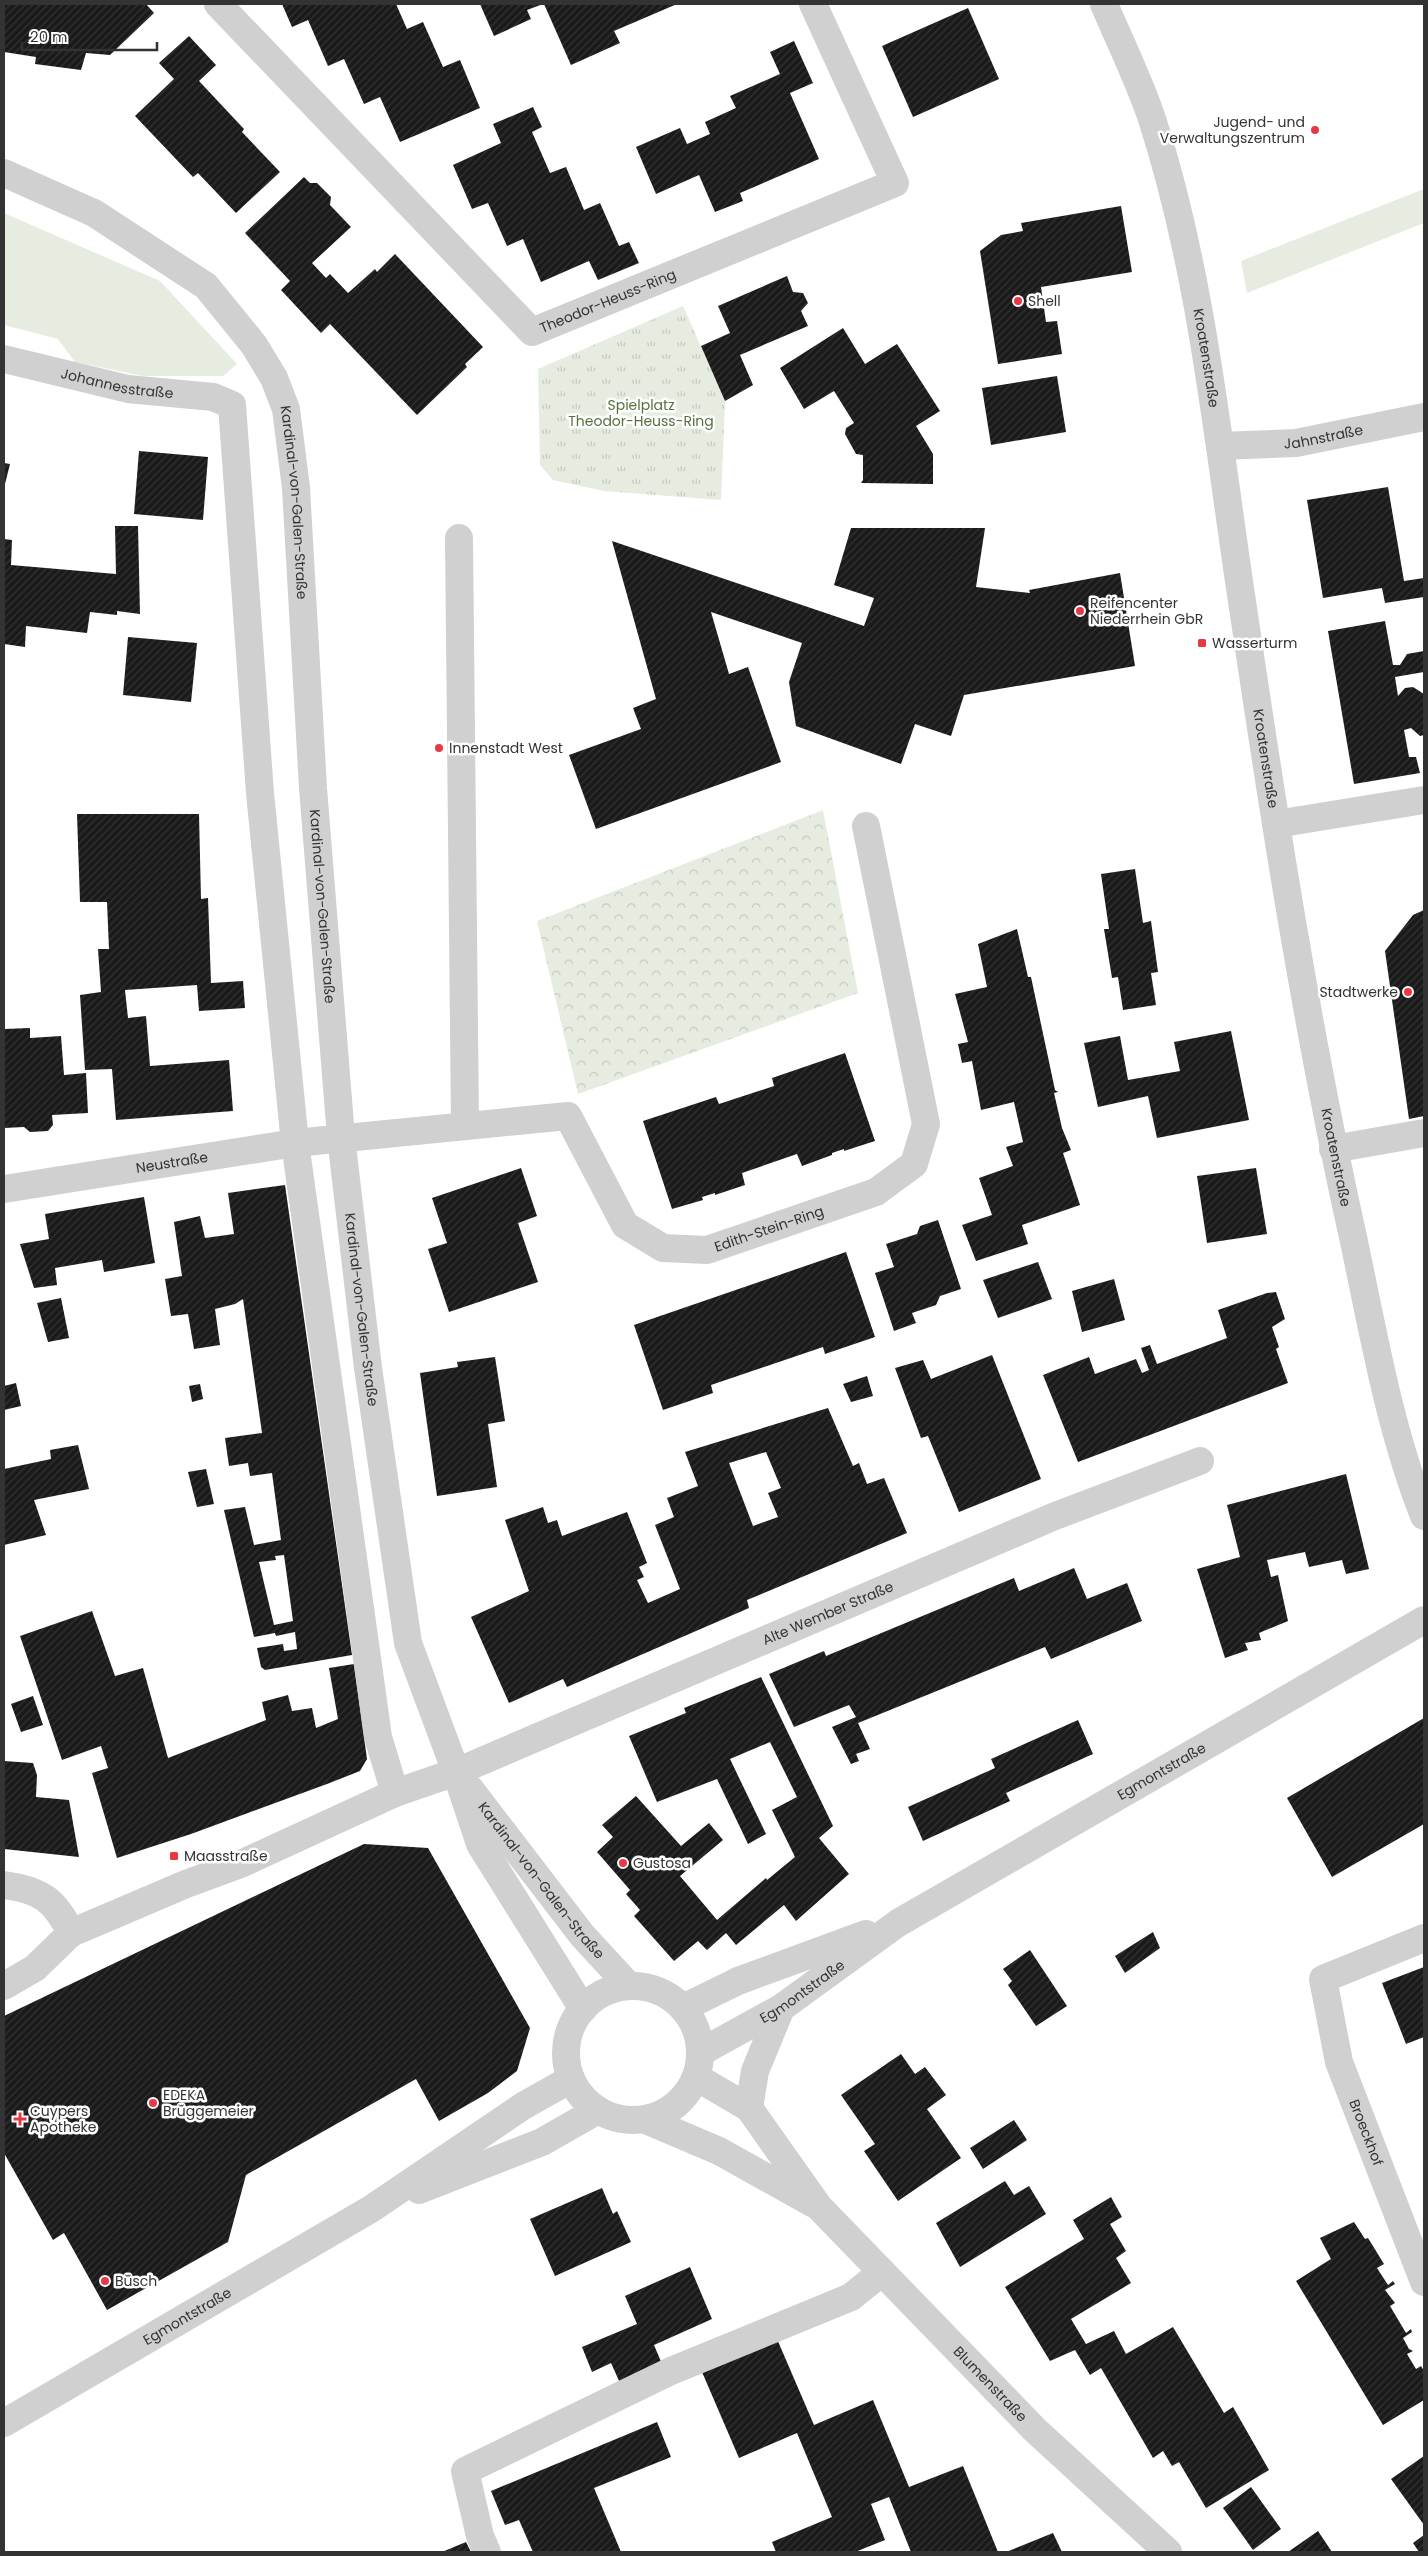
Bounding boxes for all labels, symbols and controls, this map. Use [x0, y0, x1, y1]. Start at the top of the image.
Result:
scale bar [22, 20, 158, 52]
text: 20 m [30, 26, 68, 47]
place label: Jugend- und Verwaltungszentrum [1160, 112, 1305, 148]
marker: Jugend- und Verwaltungszentrum [1309, 124, 1321, 136]
street label: Theodor-Heuss-Ring [537, 264, 679, 338]
place label: Shell [1028, 291, 1061, 311]
marker: Shell [1012, 295, 1024, 307]
street label: Kroatenstraße [1188, 307, 1224, 409]
street label: Johannesstraße [59, 363, 175, 403]
park label: Spielplatz Theodor-Heuss-Ring [568, 395, 714, 431]
street label: Kardinal-von-Galen-Straße [276, 404, 312, 600]
street label: Jahnstraße [1283, 420, 1365, 454]
place label: Reifencenter Niederrhein GbR [1090, 593, 1203, 629]
marker: Reifencenter Niederrhein GbR [1074, 605, 1086, 617]
place label: Wasserturm [1212, 633, 1297, 653]
marker: Wasserturm [1196, 637, 1208, 649]
street label: Kroatenstraße [1248, 708, 1283, 810]
place label: Innenstadt West [449, 738, 563, 758]
marker: Innenstadt West [433, 742, 445, 754]
street label: Kardinal-von-Galen-Straße [305, 809, 340, 1005]
place label: Stadtwerke [1319, 982, 1398, 1002]
marker: Stadtwerke [1402, 986, 1414, 998]
street label: Kroatenstraße [1316, 1106, 1356, 1209]
street label: Neustraße [134, 1147, 210, 1178]
street label: Edith-Stein-Ring [712, 1201, 826, 1257]
street label: Kardinal-von-Galen-Straße [340, 1212, 383, 1408]
street label: Alte Wember Straße [759, 1576, 897, 1650]
street label: Egmontstraße [1113, 1738, 1210, 1805]
street label: Kardinal-von-Galen-Straße [473, 1798, 609, 1964]
place label: Maasstraße [184, 1846, 268, 1866]
marker: Maasstraße [168, 1850, 180, 1862]
place label: Gustosa [633, 1853, 691, 1873]
marker: Gustosa [617, 1857, 629, 1869]
street label: Egmontstraße [756, 1955, 849, 2028]
place label: EDEKA Brüggemeier [163, 2085, 254, 2121]
street label: Broeckhof [1344, 2096, 1388, 2169]
marker: EDEKA Brüggemeier [147, 2097, 159, 2109]
place label: Cuypers Apotheke [30, 2101, 97, 2137]
marker: Cuypers Apotheke [14, 2113, 26, 2125]
place label: Büsch [115, 2271, 157, 2291]
marker: Büsch [99, 2275, 111, 2287]
street label: Egmontstraße [139, 2282, 235, 2350]
street label: Blumenstraße [949, 2342, 1032, 2427]

